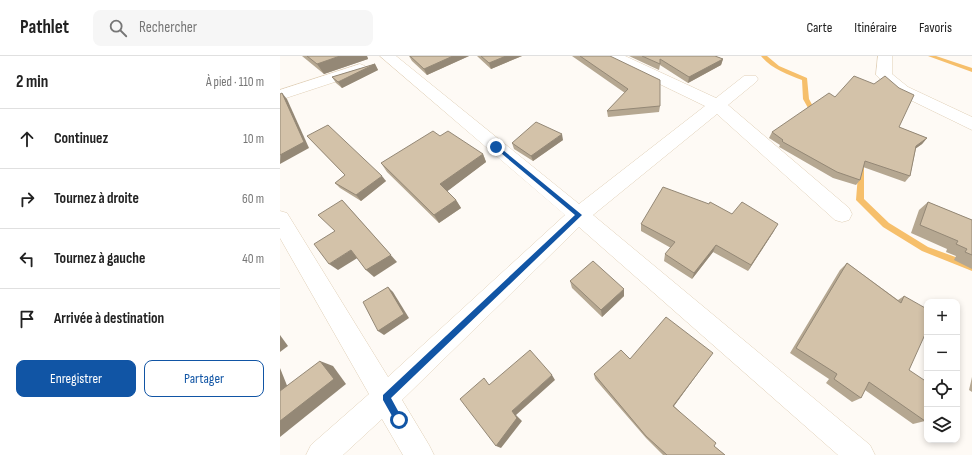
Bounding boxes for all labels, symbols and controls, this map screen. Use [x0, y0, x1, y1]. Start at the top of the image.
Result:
search box [93, 10, 373, 46]
text: Pathlet [20, 16, 69, 39]
icon: search [107, 17, 129, 39]
text: Rechercher [139, 18, 197, 37]
text: Carte [806, 19, 832, 36]
text: Itinéraire [854, 19, 897, 36]
text: Favoris [919, 19, 952, 36]
text: 2 min [16, 72, 48, 92]
text: À pied · 110 m [206, 74, 264, 90]
icon: ahead [16, 128, 38, 150]
text: Continuez [54, 129, 108, 148]
text: 10 m [243, 131, 264, 147]
route end [487, 138, 505, 156]
icon: right [16, 188, 38, 210]
text: Tournez à droite [54, 189, 139, 208]
text: 60 m [242, 191, 264, 207]
icon: left [16, 248, 38, 270]
text: Tournez à gauche [54, 249, 145, 268]
text: 40 m [242, 251, 264, 267]
map controls [924, 299, 960, 443]
button: + [924, 299, 960, 335]
icon: arrive [16, 308, 38, 330]
text: Arrivée à destination [54, 309, 164, 328]
button: − [924, 335, 960, 371]
button: Enregistrer [16, 360, 136, 397]
button: Partager [144, 360, 264, 397]
button: locate [924, 371, 960, 407]
button: layers [924, 407, 960, 443]
route start [390, 411, 408, 429]

